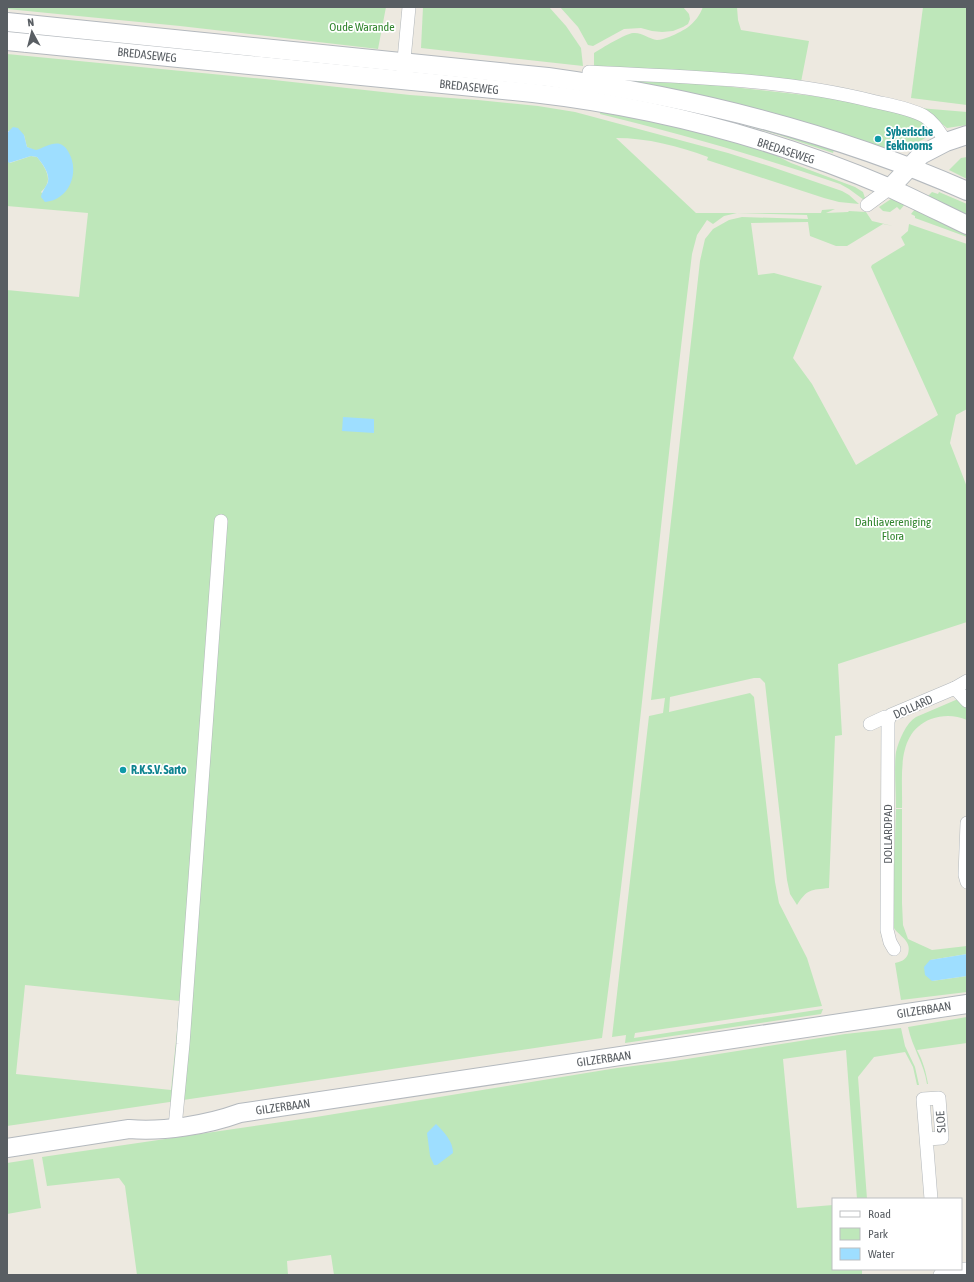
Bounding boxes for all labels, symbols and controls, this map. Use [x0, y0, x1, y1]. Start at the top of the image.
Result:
north arrow [12, 12, 52, 52]
text: N [27, 16, 35, 28]
park label: Oude Warande [329, 20, 395, 34]
street label: BREDASEWEG [117, 45, 177, 65]
street label: BREDASEWEG [439, 77, 499, 97]
place label: Syberische Eekhoorns [886, 125, 934, 153]
marker: Syberische Eekhoorns [873, 134, 883, 144]
street label: BREDASEWEG [755, 135, 817, 167]
park label: Dahliavereniging Flora [855, 515, 932, 543]
street label: DOLLARD [891, 692, 935, 722]
place label: R.K.S.V. Sarto [131, 763, 187, 777]
marker: R.K.S.V. Sarto [118, 765, 128, 775]
street label: DOLLARDPAD [881, 804, 895, 864]
street label: GILZERBAAN [896, 999, 952, 1021]
street label: GILZERBAAN [576, 1048, 632, 1070]
street label: GILZERBAAN [255, 1096, 311, 1118]
street label: SLOE [933, 1111, 949, 1133]
legend [832, 1198, 962, 1270]
text: Road [868, 1207, 891, 1221]
text: Park [868, 1227, 889, 1241]
text: Water [868, 1247, 895, 1261]

